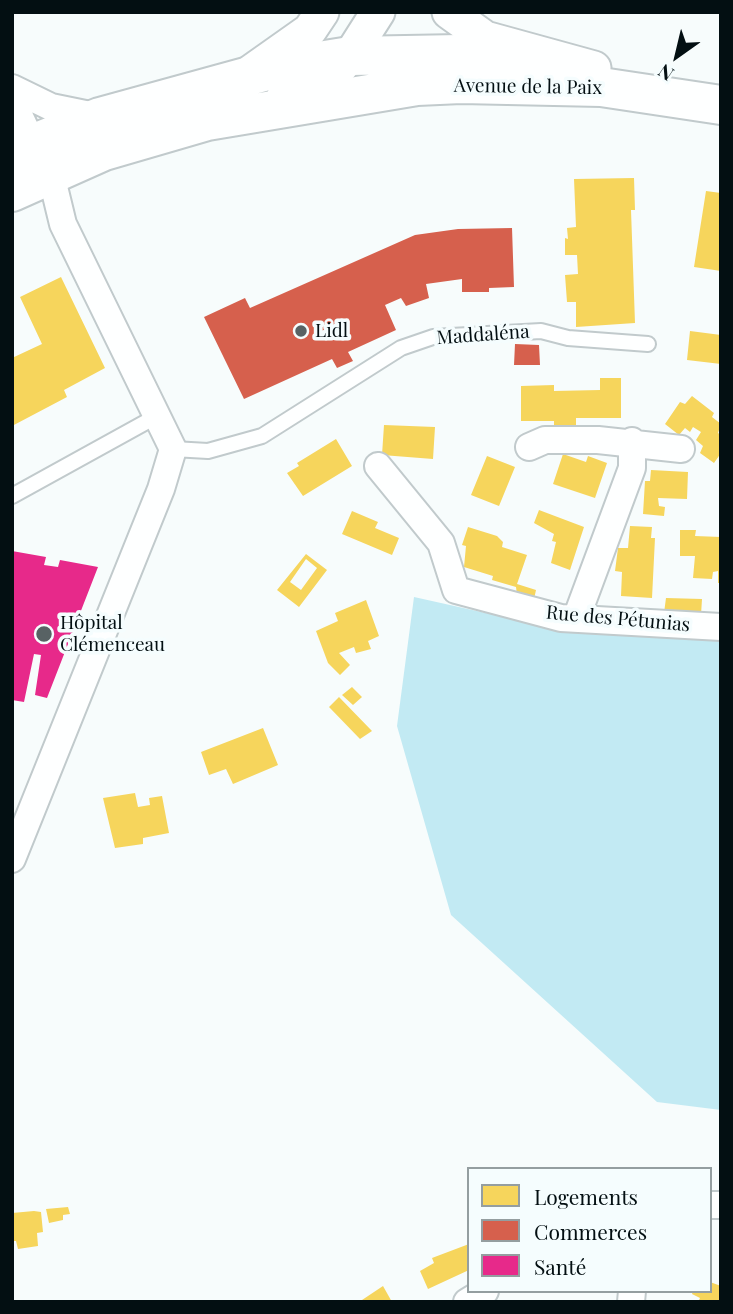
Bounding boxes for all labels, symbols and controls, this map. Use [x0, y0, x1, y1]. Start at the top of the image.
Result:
north arrow [642, 21, 712, 91]
text: N [652, 59, 678, 88]
street label: Avenue de la Paix [454, 74, 602, 100]
place label: Lidl [315, 320, 348, 342]
street label: Maddaléna [436, 320, 530, 350]
marker: Lidl [293, 323, 309, 339]
street label: Rue des Pétunias [545, 601, 691, 637]
place label: Hôpital Clémenceau [60, 612, 165, 656]
marker: Hôpital Clémenceau [34, 624, 54, 644]
legend [467, 1167, 712, 1293]
text: Logements [534, 1182, 638, 1210]
text: Commerces [534, 1217, 647, 1245]
text: Santé [534, 1252, 586, 1280]

